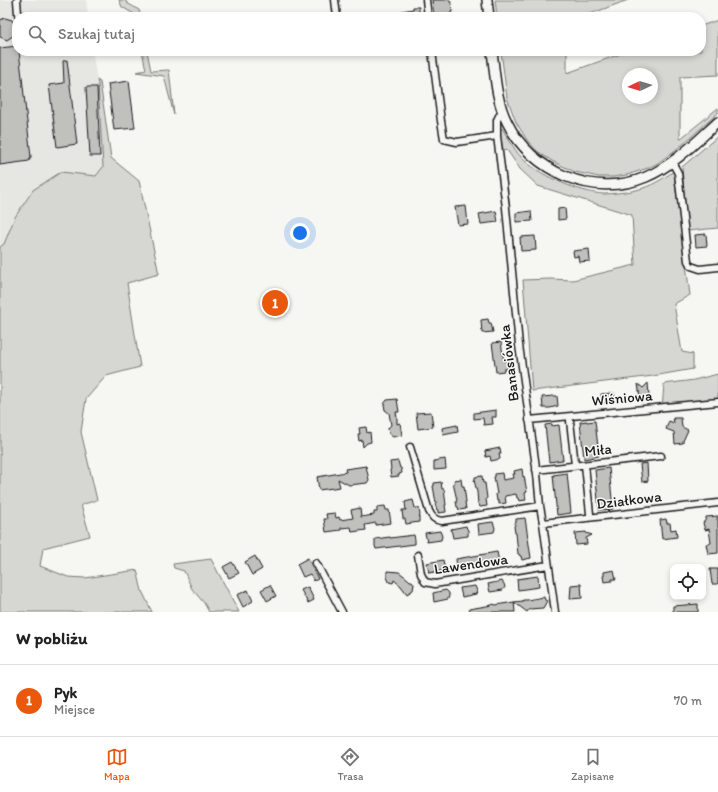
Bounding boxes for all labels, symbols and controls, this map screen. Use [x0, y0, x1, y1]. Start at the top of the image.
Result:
search box [12, 12, 706, 56]
icon: search [26, 23, 48, 45]
text: Szukaj tutaj [58, 25, 135, 43]
north arrow [622, 68, 658, 104]
your location [290, 223, 310, 243]
pin: 1 [262, 288, 288, 318]
street label: Banasiówka [495, 323, 523, 402]
street label: Wiśniowa [591, 386, 654, 410]
street label: Miła [583, 440, 613, 460]
street label: Działkowa [595, 487, 663, 513]
street label: Lawendowa [433, 550, 509, 578]
map controls [670, 564, 706, 600]
button: locate [670, 564, 706, 600]
text: W pobliżu [16, 628, 87, 648]
text: Pyk [54, 684, 77, 702]
text: 1 [26, 693, 32, 708]
text: 70 m [674, 693, 702, 708]
text: Miejsce [54, 702, 95, 717]
tab: Mapa [104, 746, 130, 783]
tab: Trasa [338, 746, 363, 783]
tab: Zapisane [571, 746, 614, 783]

